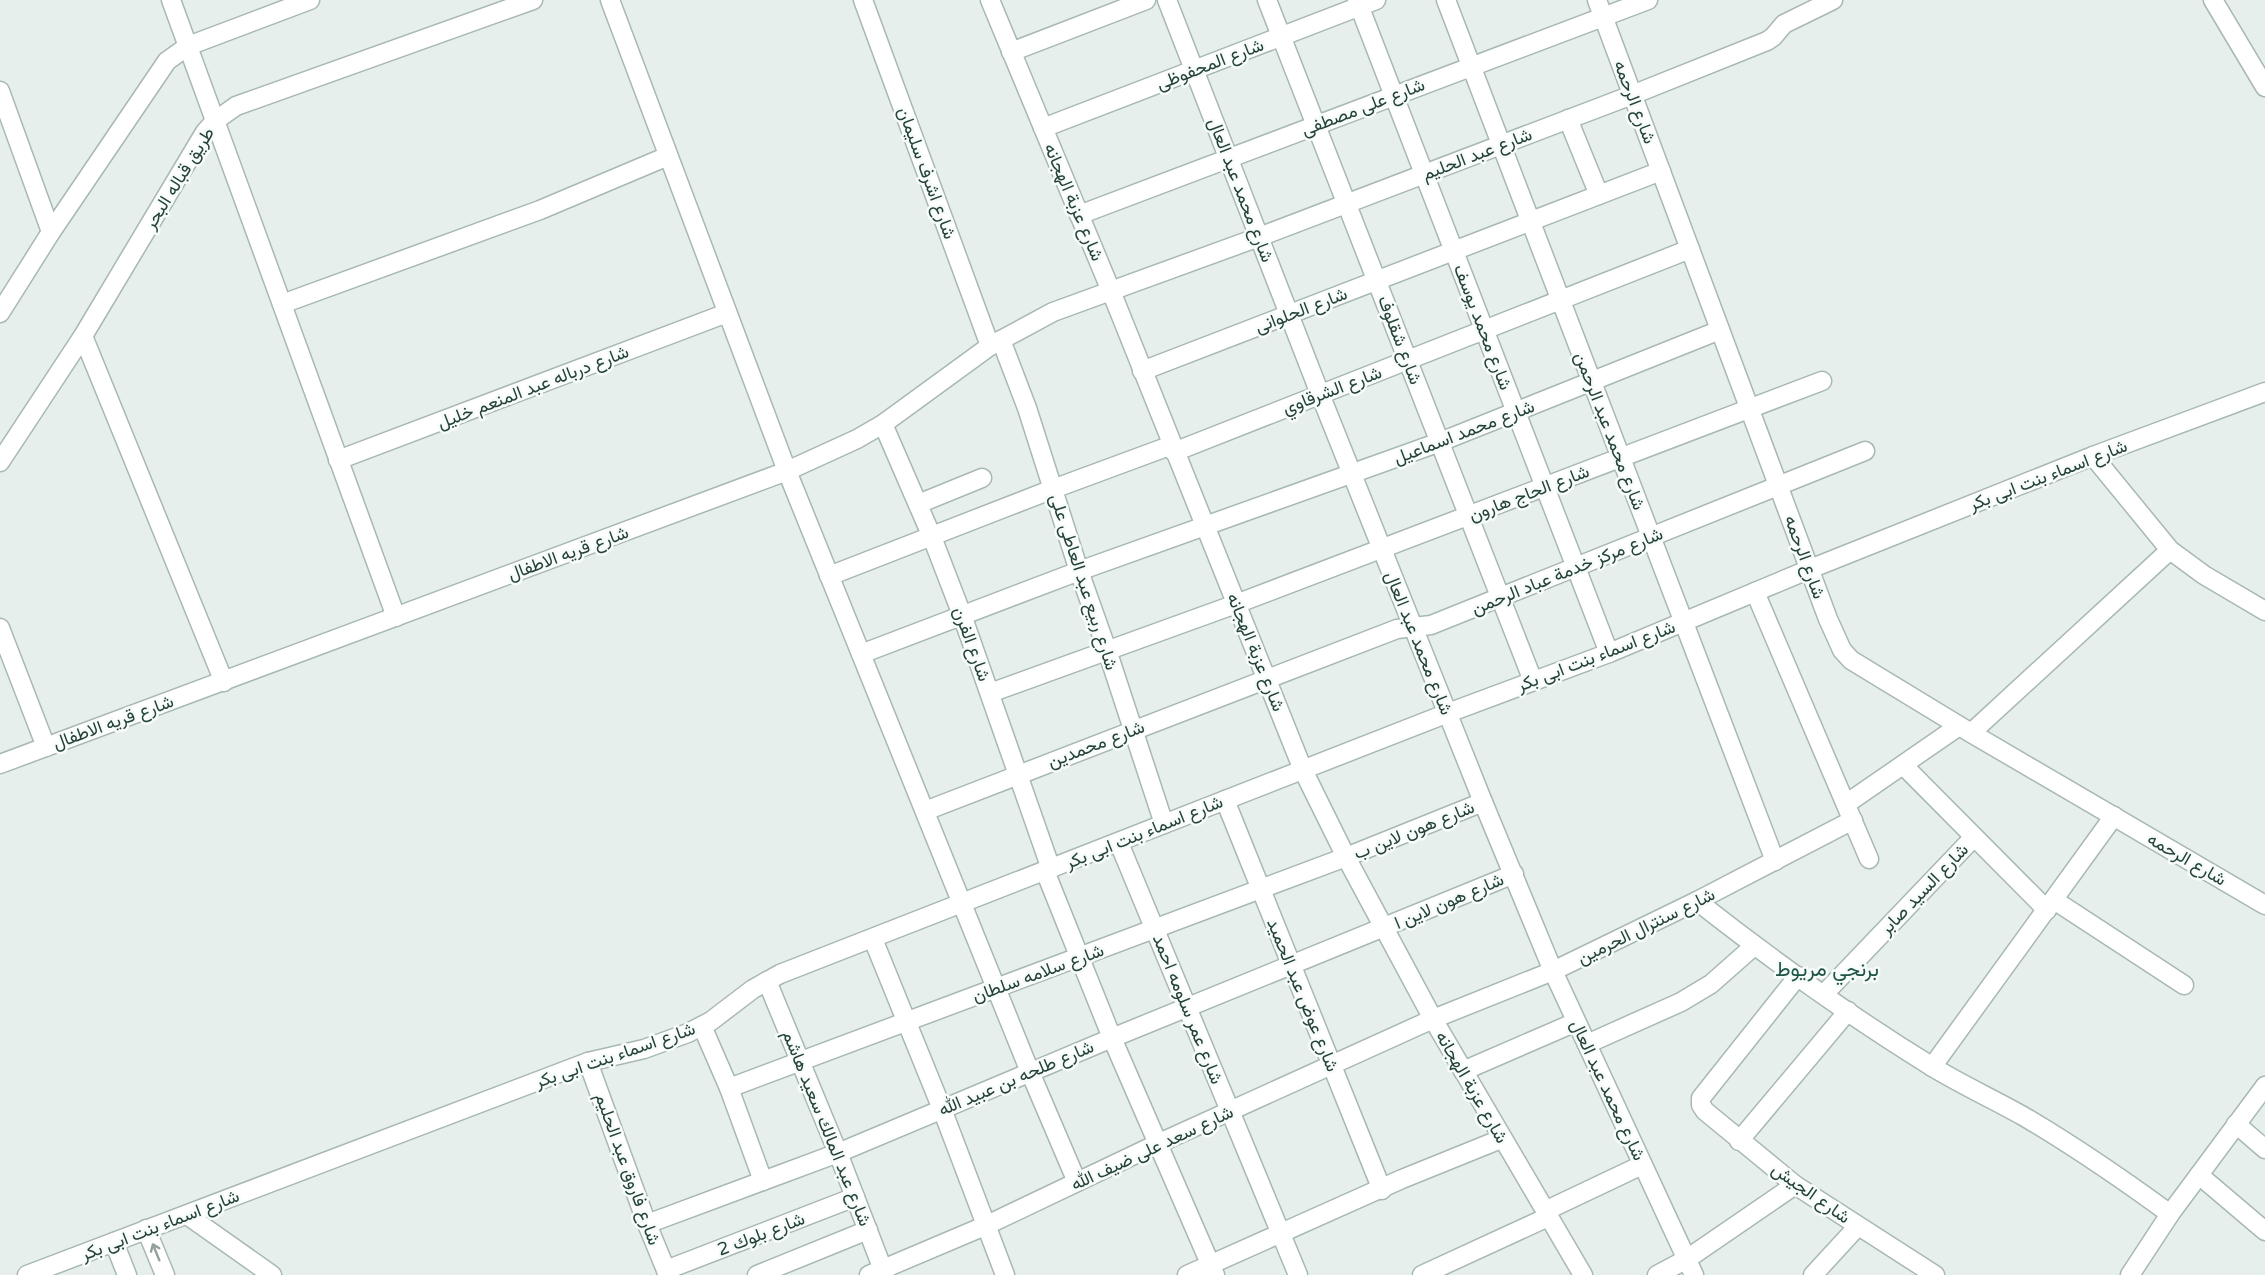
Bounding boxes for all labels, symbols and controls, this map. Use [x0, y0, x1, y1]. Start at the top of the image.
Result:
street label: شارع المحفوظى [1153, 33, 1267, 95]
street label: شارع الرحمه [1608, 57, 1661, 147]
street label: شارع على مصطفى [1298, 73, 1428, 142]
street label: شارع اشرف سليمان [892, 104, 961, 242]
street label: شارع محمد عبد العال [1202, 115, 1279, 266]
street label: طريق قباله البحر [138, 123, 219, 234]
street label: شارع عبد الحليم [1419, 123, 1535, 186]
street label: شارع عزبة الهجانه [1038, 140, 1109, 265]
street label: شارع محمد يوسف [1448, 261, 1517, 393]
street label: شارع الحلوانى [1252, 282, 1351, 339]
street label: شارع شقلوف [1372, 292, 1427, 388]
street label: شارع درباله عبد المنعم خليل [434, 340, 632, 435]
street label: شارع محمد عبد الرحمن [1569, 349, 1650, 513]
street label: شارع الشرقاوي [1279, 361, 1386, 423]
street label: شارع محمد اسماعيل [1390, 395, 1538, 470]
street label: شارع اسماء بنت ابى بكر [1965, 435, 2131, 517]
street label: شارع الحاج هارون [1466, 460, 1593, 527]
street label: شارع ربيع عبد العاطى على [1044, 491, 1123, 673]
street label: شارع الرحمه [1779, 512, 1830, 602]
street label: شارع قريه الاطفال [505, 521, 632, 586]
street label: شارع مركز خدمة عباد الرحمن [1468, 522, 1666, 620]
street label: شارع محمد عبد العال [1379, 568, 1458, 718]
street label: شارع عزبة الهجانه [1221, 590, 1290, 715]
street label: شارع الفرن [947, 604, 996, 685]
street label: شارع اسماء بنت ابى بكر [1513, 616, 1679, 698]
street label: شارع قريه الاطفال [50, 690, 177, 755]
street label: شارع محمدين [1045, 715, 1148, 773]
street label: شارع اسماء بنت ابى بكر [1061, 790, 1226, 875]
street label: شارع هون لاين ب [1350, 796, 1478, 865]
street label: شارع الرحمه [2143, 828, 2230, 891]
street label: شارع السيد صابر [1874, 839, 1974, 941]
street label: شارع هون لاين ا [1391, 868, 1507, 935]
street label: شارع سنترال الحرمين [1574, 883, 1719, 970]
street label: شارع عوض عبد الحميد [1261, 915, 1344, 1075]
street label: شارع عمر سلومه احمد [1147, 931, 1228, 1088]
street label: شارع سلامه سلطان [969, 939, 1107, 1008]
district label: برنجي مريوط [1775, 957, 1879, 986]
street label: شارع محمد عبد العال [1565, 1016, 1650, 1164]
street label: شارع اسماء بنت ابى بكر [531, 1017, 698, 1094]
street label: شارع عبد المالك سعيد هاشم [777, 1027, 876, 1230]
street label: شارع عزبة الهجانه [1430, 1027, 1513, 1148]
street label: شارع طلحه بن عبيد الله [935, 1035, 1097, 1122]
street label: شارع فاروق عبد الحليم [589, 1090, 666, 1248]
street label: شارع سعد على ضيف الله [1067, 1101, 1237, 1196]
street label: شارع الجيش [1767, 1158, 1855, 1229]
street label: شارع اسماء بنت ابى بكر [77, 1185, 243, 1267]
street label: شارع بلوك 2 [714, 1207, 808, 1262]
one-way arrow [150, 1243, 161, 1262]

